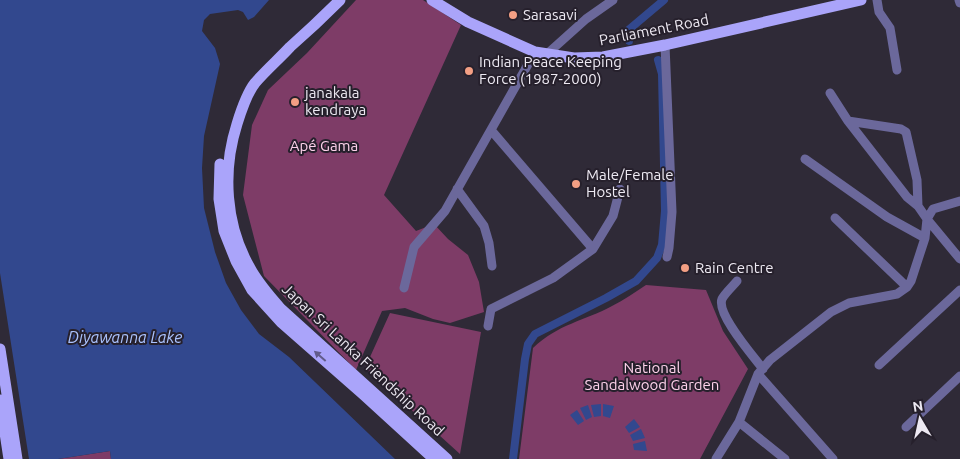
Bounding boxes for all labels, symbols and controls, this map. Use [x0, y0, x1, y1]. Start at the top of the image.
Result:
place label: Sarasavi [523, 6, 577, 23]
marker: Sarasavi [507, 9, 519, 21]
street label: Parliament Road [598, 11, 710, 48]
place label: Indian Peace Keeping Force (1987-2000) [479, 53, 622, 87]
marker: Indian Peace Keeping Force (1987-2000) [463, 65, 475, 77]
place label: janakala kendraya [304, 84, 366, 118]
marker: janakala kendraya [289, 96, 301, 108]
park label: Apé Gama [290, 137, 358, 154]
place label: Male/Female Hostel [586, 166, 674, 200]
marker: Male/Female Hostel [570, 178, 582, 190]
place label: Rain Centre [695, 259, 774, 276]
marker: Rain Centre [679, 262, 691, 274]
street label: Japan Sri Lanka Friendship Road [279, 280, 448, 439]
water label: Diyawanna Lake [68, 328, 182, 346]
one-way arrow [314, 350, 326, 362]
park label: National Sandalwood Garden [585, 359, 719, 393]
north arrow [895, 394, 945, 444]
text: N [912, 397, 924, 415]

